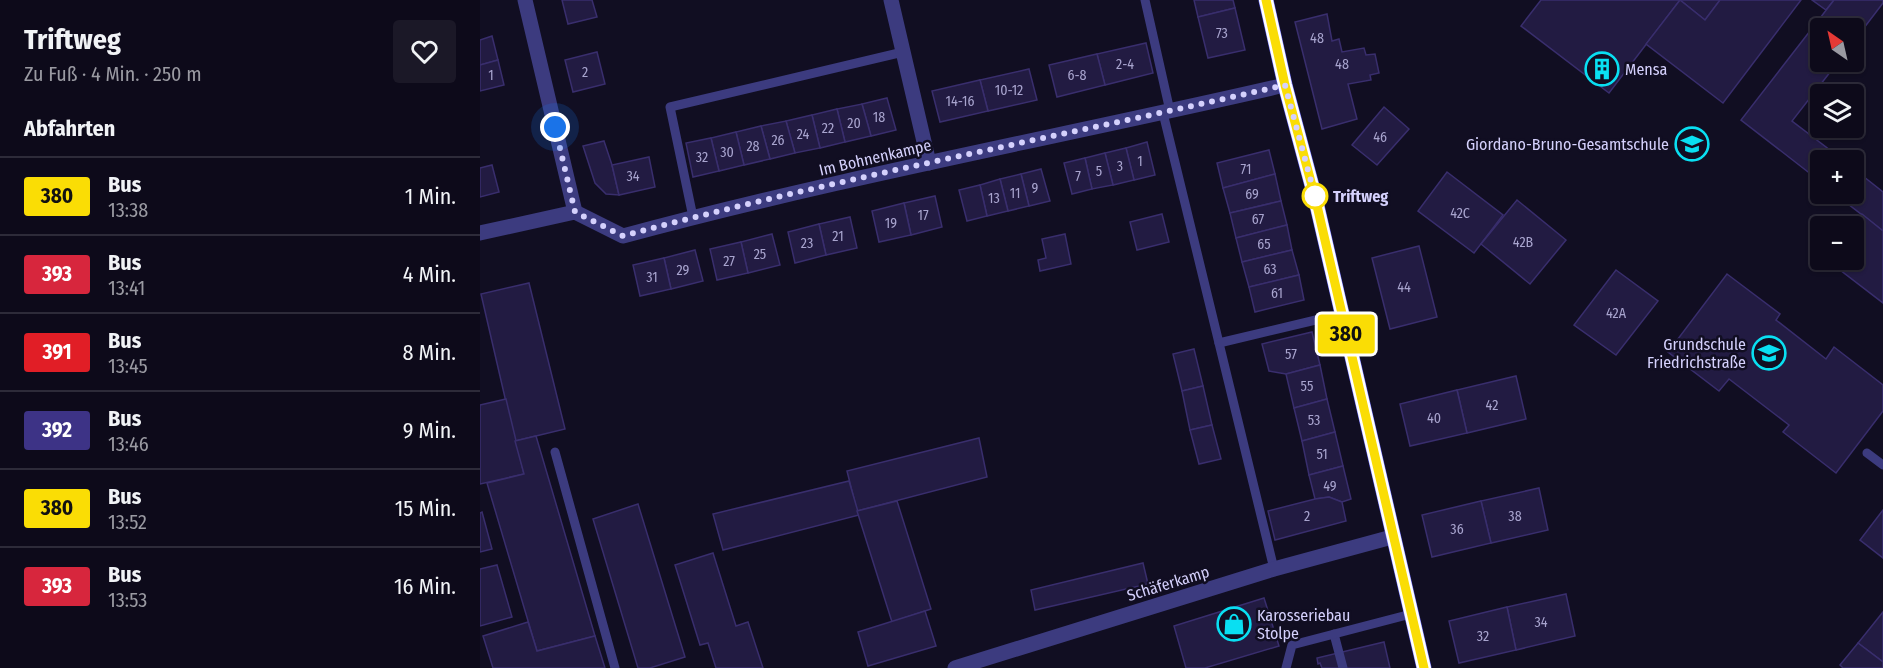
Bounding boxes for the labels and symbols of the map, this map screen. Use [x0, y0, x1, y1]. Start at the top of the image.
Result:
north arrow [1810, 18, 1864, 72]
house number: 73 [1216, 25, 1228, 42]
house number: 48 [1310, 30, 1324, 47]
building icon: Mensa [1584, 51, 1620, 87]
house number: 2-4 [1116, 56, 1134, 73]
house number: 48 [1335, 56, 1349, 73]
place label: Mensa [1625, 60, 1667, 79]
house number: 2 [582, 64, 588, 81]
house number: 1 [488, 67, 494, 84]
house number: 6-8 [1067, 67, 1087, 84]
house number: 10-12 [995, 82, 1023, 99]
house number: 14-16 [946, 93, 974, 110]
house number: 18 [873, 109, 885, 126]
your location [540, 112, 570, 142]
house number: 20 [847, 115, 861, 132]
house number: 22 [822, 120, 834, 137]
house number: 24 [797, 126, 810, 143]
school or university icon: Giordano-Bruno-Gesamtschule [1674, 126, 1710, 162]
house number: 46 [1373, 129, 1387, 146]
house number: 26 [771, 132, 785, 149]
street label: Im Bohnenkampe [817, 135, 933, 180]
place label: Giordano-Bruno-Gesamtschule [1466, 135, 1669, 154]
house number: 28 [746, 138, 760, 155]
house number: 30 [720, 144, 734, 161]
house number: 32 [696, 149, 708, 166]
house number: 1 [1137, 153, 1143, 170]
house number: 3 [1117, 158, 1123, 175]
house number: 71 [1241, 161, 1251, 178]
house number: 5 [1096, 163, 1102, 180]
house number: 34 [626, 168, 640, 185]
house number: 7 [1075, 168, 1081, 185]
house number: 9 [1032, 180, 1039, 197]
marker: Triftweg [1302, 183, 1328, 209]
house number: 11 [1010, 185, 1020, 202]
house number: 69 [1245, 186, 1259, 203]
place label: Triftweg [1333, 187, 1388, 206]
house number: 13 [988, 190, 1000, 207]
house number: 42C [1450, 205, 1470, 222]
house number: 17 [917, 207, 929, 224]
house number: 67 [1252, 211, 1264, 228]
house number: 19 [885, 215, 897, 232]
house number: 21 [832, 228, 844, 245]
house number: 42B [1513, 234, 1534, 251]
house number: 23 [801, 235, 813, 252]
house number: 65 [1257, 236, 1271, 253]
house number: 25 [754, 246, 766, 263]
house number: 27 [723, 253, 735, 270]
house number: 63 [1263, 261, 1277, 278]
house number: 29 [677, 262, 690, 279]
house number: 31 [646, 269, 658, 286]
house number: 44 [1397, 279, 1411, 296]
house number: 61 [1271, 285, 1283, 302]
house number: 42A [1606, 305, 1627, 322]
line badge: 380 [1312, 314, 1380, 354]
place label: Grundschule Friedrichstraße [1647, 335, 1746, 372]
school or university icon: Grundschule Friedrichstraße [1751, 335, 1787, 371]
house number: 57 [1285, 346, 1297, 363]
house number: 55 [1301, 378, 1313, 395]
house number: 42 [1486, 397, 1498, 414]
house number: 40 [1427, 410, 1441, 427]
house number: 53 [1308, 412, 1320, 429]
house number: 51 [1316, 446, 1328, 463]
house number: 49 [1323, 478, 1337, 495]
house number: 2 [1304, 508, 1310, 525]
house number: 38 [1508, 508, 1522, 525]
house number: 36 [1450, 521, 1464, 538]
street label: Schäferkamp [1125, 562, 1212, 605]
shop icon: Karosseriebau Stolpe [1216, 606, 1252, 642]
place label: Karosseriebau Stolpe [1257, 606, 1350, 643]
house number: 34 [1534, 614, 1548, 631]
house number: 32 [1477, 628, 1489, 645]

